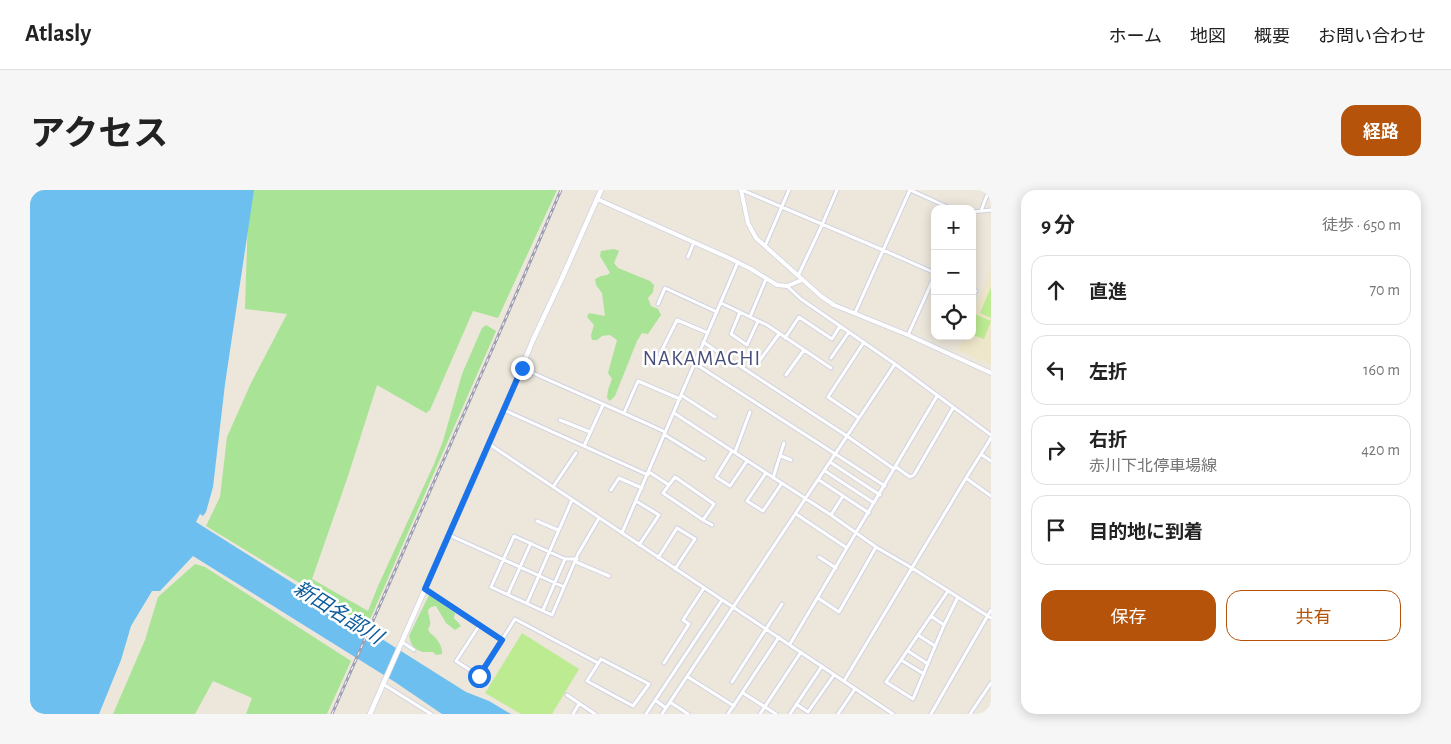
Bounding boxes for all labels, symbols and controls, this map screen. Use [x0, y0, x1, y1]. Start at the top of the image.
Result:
text: Atlasly [25, 22, 91, 46]
text: ホーム [1109, 28, 1162, 46]
text: 地図 [1190, 28, 1226, 46]
text: 概要 [1254, 28, 1290, 46]
text: お問い合わせ [1318, 28, 1426, 46]
button: 経路 [1341, 105, 1421, 156]
text: アクセス [30, 117, 168, 152]
map controls [931, 205, 976, 340]
button: + [931, 205, 976, 250]
text: 9 分 [1041, 215, 1075, 236]
text: 徒歩 · 650 m [1322, 217, 1401, 233]
button: − [931, 250, 976, 295]
icon: ahead [1042, 276, 1070, 304]
text: 70 m [1369, 282, 1400, 298]
text: 直進 [1089, 283, 1127, 302]
button: locate [931, 295, 976, 340]
district label: NAKAMACHI [643, 348, 761, 369]
icon: left [1042, 356, 1070, 384]
route end [511, 357, 534, 380]
text: 160 m [1363, 362, 1400, 378]
text: 左折 [1089, 363, 1127, 382]
text: 右折 [1089, 431, 1127, 450]
icon: right [1042, 436, 1070, 464]
text: 420 m [1361, 442, 1400, 458]
text: 赤川下北停車場線 [1089, 458, 1217, 474]
icon: arrive [1042, 516, 1070, 544]
text: 目的地に到着 [1089, 523, 1203, 542]
water label: 新田名部川 [290, 577, 388, 649]
button: 保存 [1041, 590, 1216, 641]
button: 共有 [1226, 590, 1401, 641]
route start [468, 665, 491, 688]

